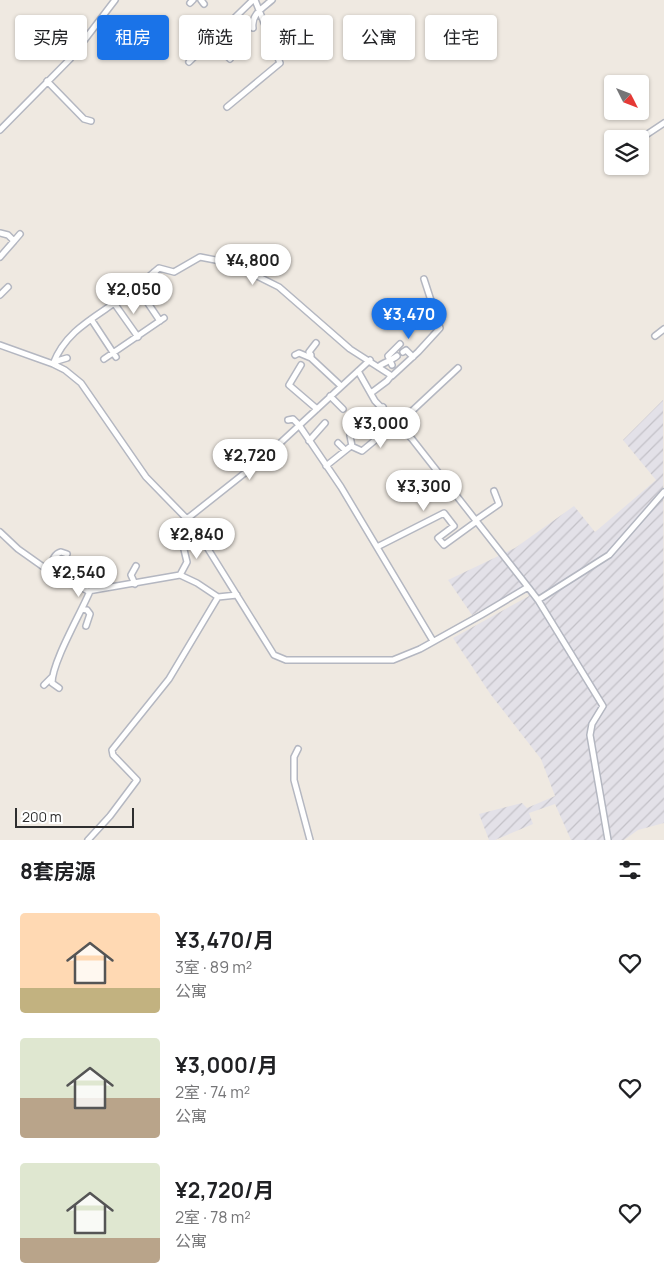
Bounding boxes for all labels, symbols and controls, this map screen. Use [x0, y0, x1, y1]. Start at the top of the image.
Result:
chip: 买房 [15, 15, 87, 60]
chip: 租房 [97, 15, 169, 60]
chip: 筛选 [179, 15, 251, 60]
chip: 新上 [261, 15, 333, 60]
chip: 公寓 [343, 15, 415, 60]
chip: 住宅 [425, 15, 497, 60]
north arrow [604, 75, 649, 120]
map controls [604, 75, 649, 175]
button: layers [604, 130, 649, 175]
pin: ¥4,800 [212, 244, 294, 286]
text: ¥4,800 [226, 249, 280, 271]
pin: ¥2,050 [93, 272, 175, 315]
text: ¥2,050 [107, 278, 161, 300]
pin: ¥3,470 [368, 298, 450, 340]
text: ¥3,470 [383, 303, 435, 325]
pin: ¥3,000 [340, 406, 422, 449]
text: ¥3,000 [353, 412, 409, 434]
pin: ¥2,720 [209, 438, 291, 481]
text: ¥2,720 [224, 444, 276, 466]
pin: ¥3,300 [383, 470, 465, 512]
text: ¥3,300 [397, 475, 451, 497]
pin: ¥2,840 [156, 518, 238, 560]
text: ¥2,840 [170, 523, 224, 545]
pin: ¥2,540 [38, 556, 120, 598]
text: ¥2,540 [52, 561, 106, 583]
scale bar [15, 805, 134, 828]
text: 200 m [22, 807, 62, 826]
icon: filters [616, 856, 644, 884]
text: 8套房源 [20, 857, 96, 885]
text: ¥3,470/月 [175, 926, 274, 954]
icon: home [60, 933, 120, 993]
icon: heart [616, 949, 644, 977]
text: 3室 · 89 m² [175, 956, 252, 978]
text: 公寓 [175, 980, 207, 1002]
text: ¥3,000/月 [175, 1051, 278, 1079]
icon: home [60, 1058, 120, 1118]
icon: heart [616, 1074, 644, 1102]
text: 2室 · 74 m² [175, 1081, 250, 1103]
text: 公寓 [175, 1105, 207, 1127]
text: ¥2,720/月 [175, 1176, 274, 1204]
icon: home [60, 1183, 120, 1243]
icon: heart [616, 1199, 644, 1227]
text: 2室 · 78 m² [175, 1206, 251, 1228]
text: 公寓 [175, 1230, 207, 1252]

